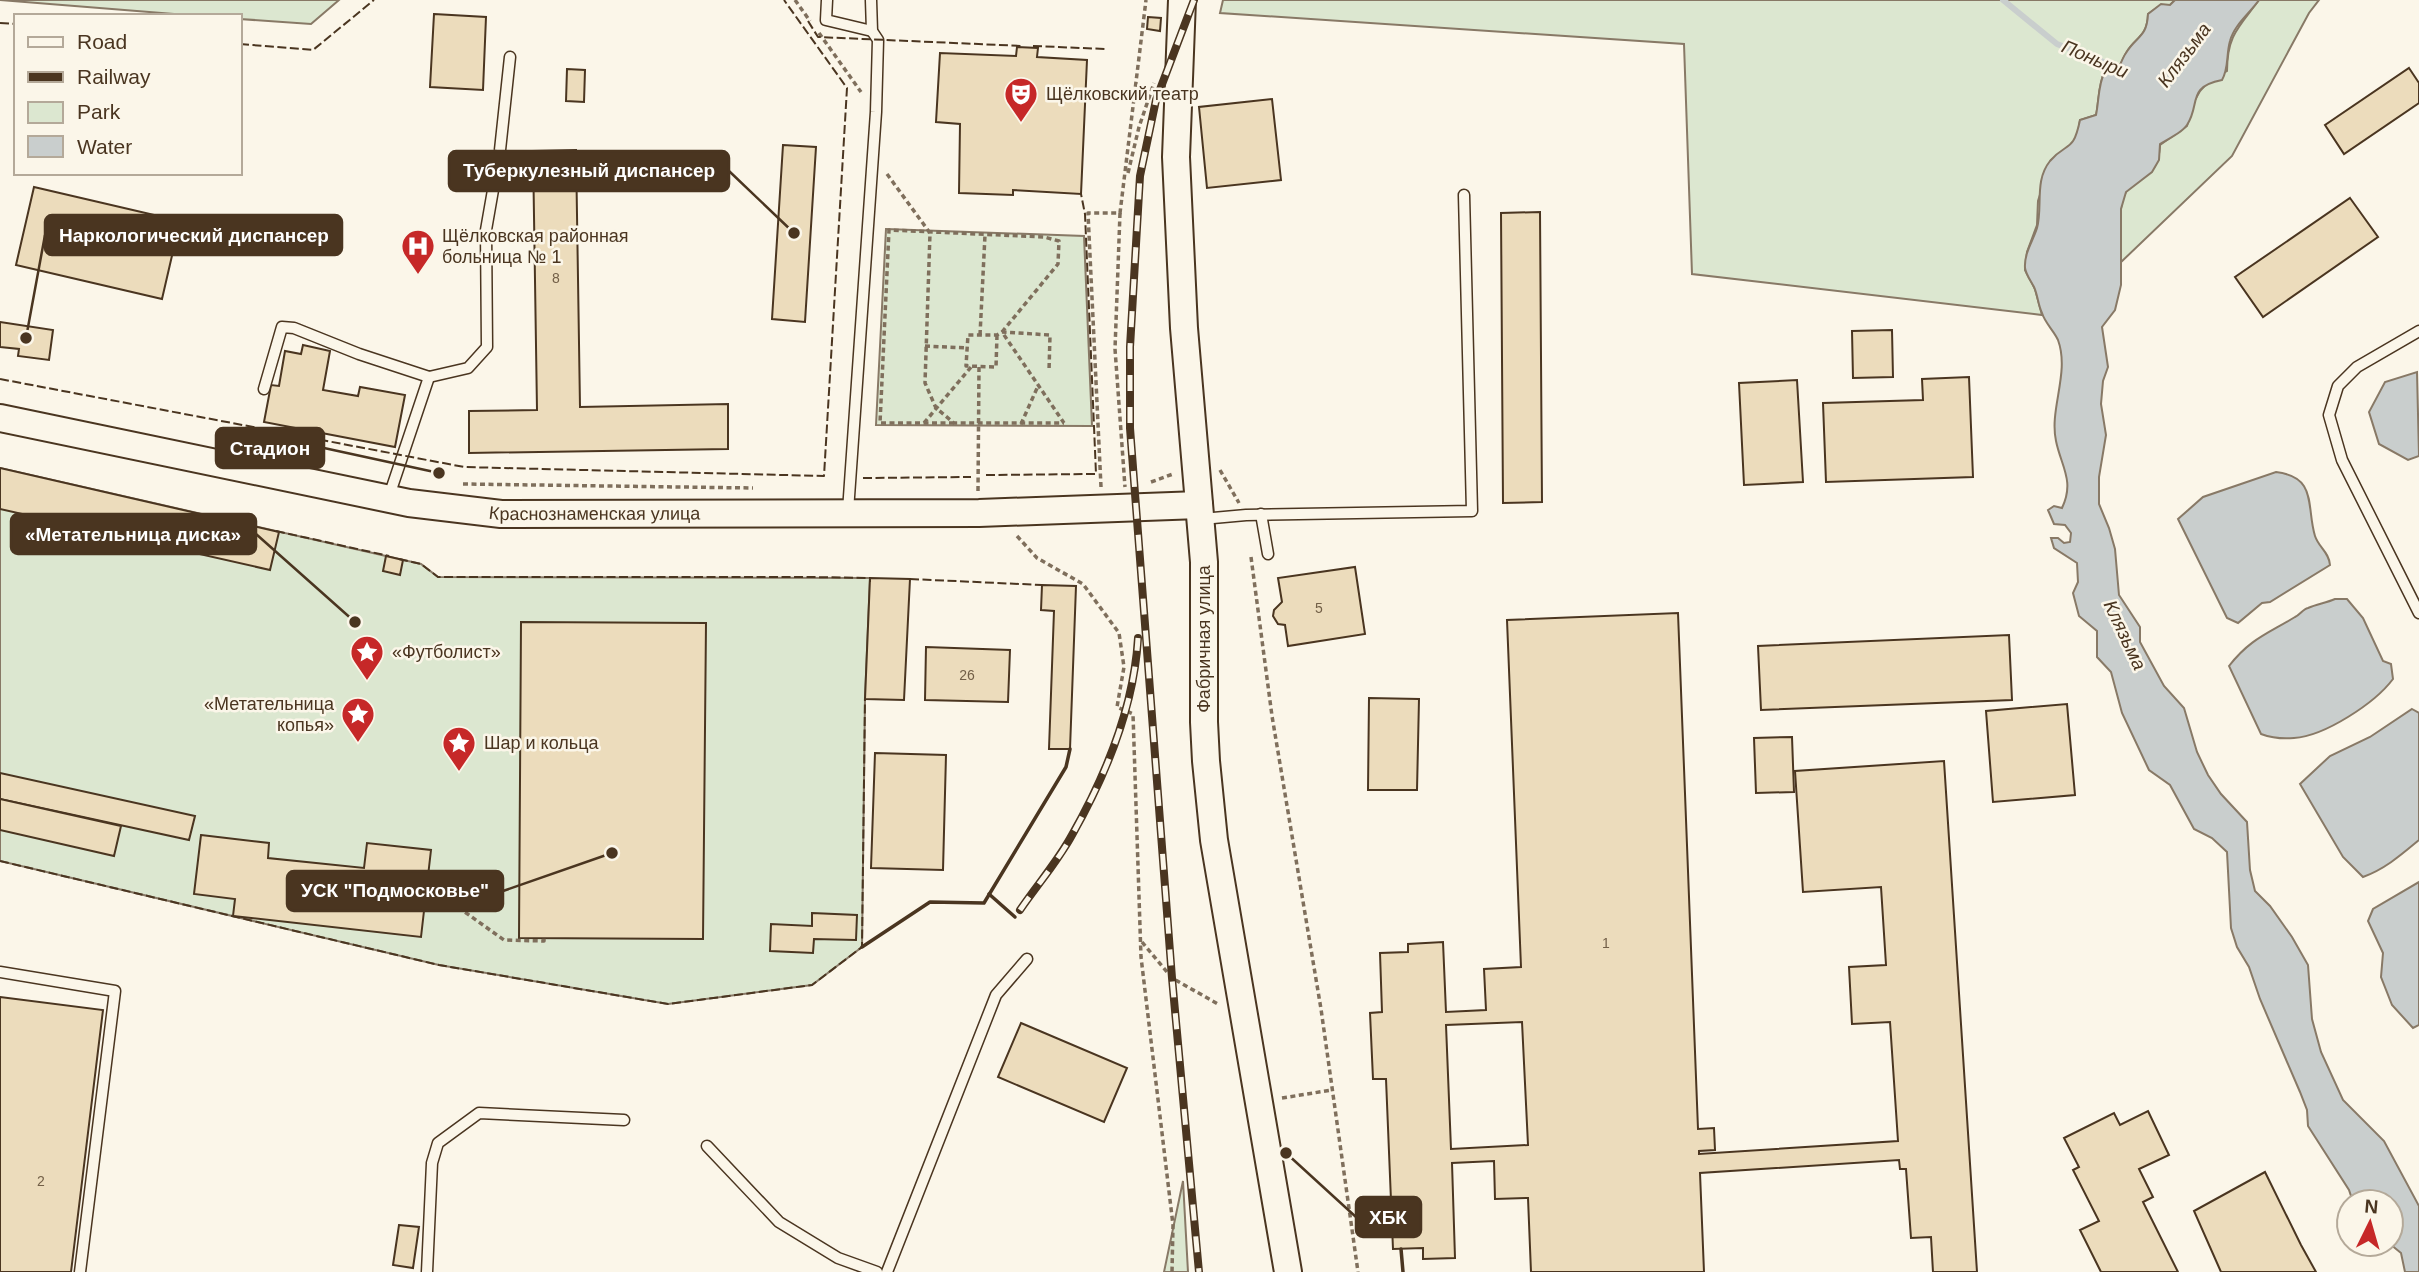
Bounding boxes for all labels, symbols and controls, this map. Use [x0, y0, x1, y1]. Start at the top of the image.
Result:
legend [14, 14, 242, 175]
water label: Клязьма [2153, 19, 2215, 91]
text: Road [77, 30, 127, 53]
water label: Поныри [2059, 36, 2132, 82]
text: Railway [77, 65, 151, 88]
theatre icon: Щёлковский театр [1002, 75, 1040, 124]
place label: Щёлковский театр [1046, 84, 1199, 104]
text: Park [77, 100, 121, 123]
text: Water [77, 135, 132, 158]
callout: Туберкулезный диспансер [449, 151, 729, 191]
text: Туберкулезный диспансер [463, 160, 715, 181]
callout: Наркологический диспансер [45, 215, 342, 255]
text: Наркологический диспансер [59, 225, 329, 246]
place label: Щёлковская районная больница № 1 [442, 226, 629, 267]
hospital icon: Щёлковская районная больница № 1 [399, 227, 437, 276]
house number: 8 [552, 270, 560, 286]
callout: Стадион [216, 428, 324, 468]
text: Стадион [230, 438, 310, 459]
street label: Краснознаменская улица [488, 503, 701, 524]
callout: «Метательница диска» [11, 514, 256, 554]
text: «Метательница диска» [25, 524, 241, 545]
street label: Фабричная улица [1194, 564, 1214, 713]
water label: Клязьма [2100, 597, 2150, 673]
house number: 5 [1315, 600, 1323, 616]
place icon: «Футболист» [348, 633, 386, 682]
place label: «Футболист» [392, 642, 501, 662]
house number: 26 [959, 667, 975, 683]
place label: «Метательница копья» [204, 694, 335, 735]
place icon: «Метательница копья» [339, 695, 377, 744]
place icon: Шар и кольца [440, 724, 478, 773]
place label: Шар и кольца [484, 733, 599, 753]
callout: УСК "Подмосковье" [287, 871, 503, 911]
text: УСК "Подмосковье" [301, 880, 489, 901]
house number: 1 [1602, 935, 1610, 951]
house number: 2 [37, 1173, 45, 1189]
north arrow [2335, 1188, 2405, 1258]
text: N [2364, 1196, 2379, 1218]
callout: ХБК [1356, 1197, 1421, 1237]
text: ХБК [1369, 1207, 1407, 1228]

